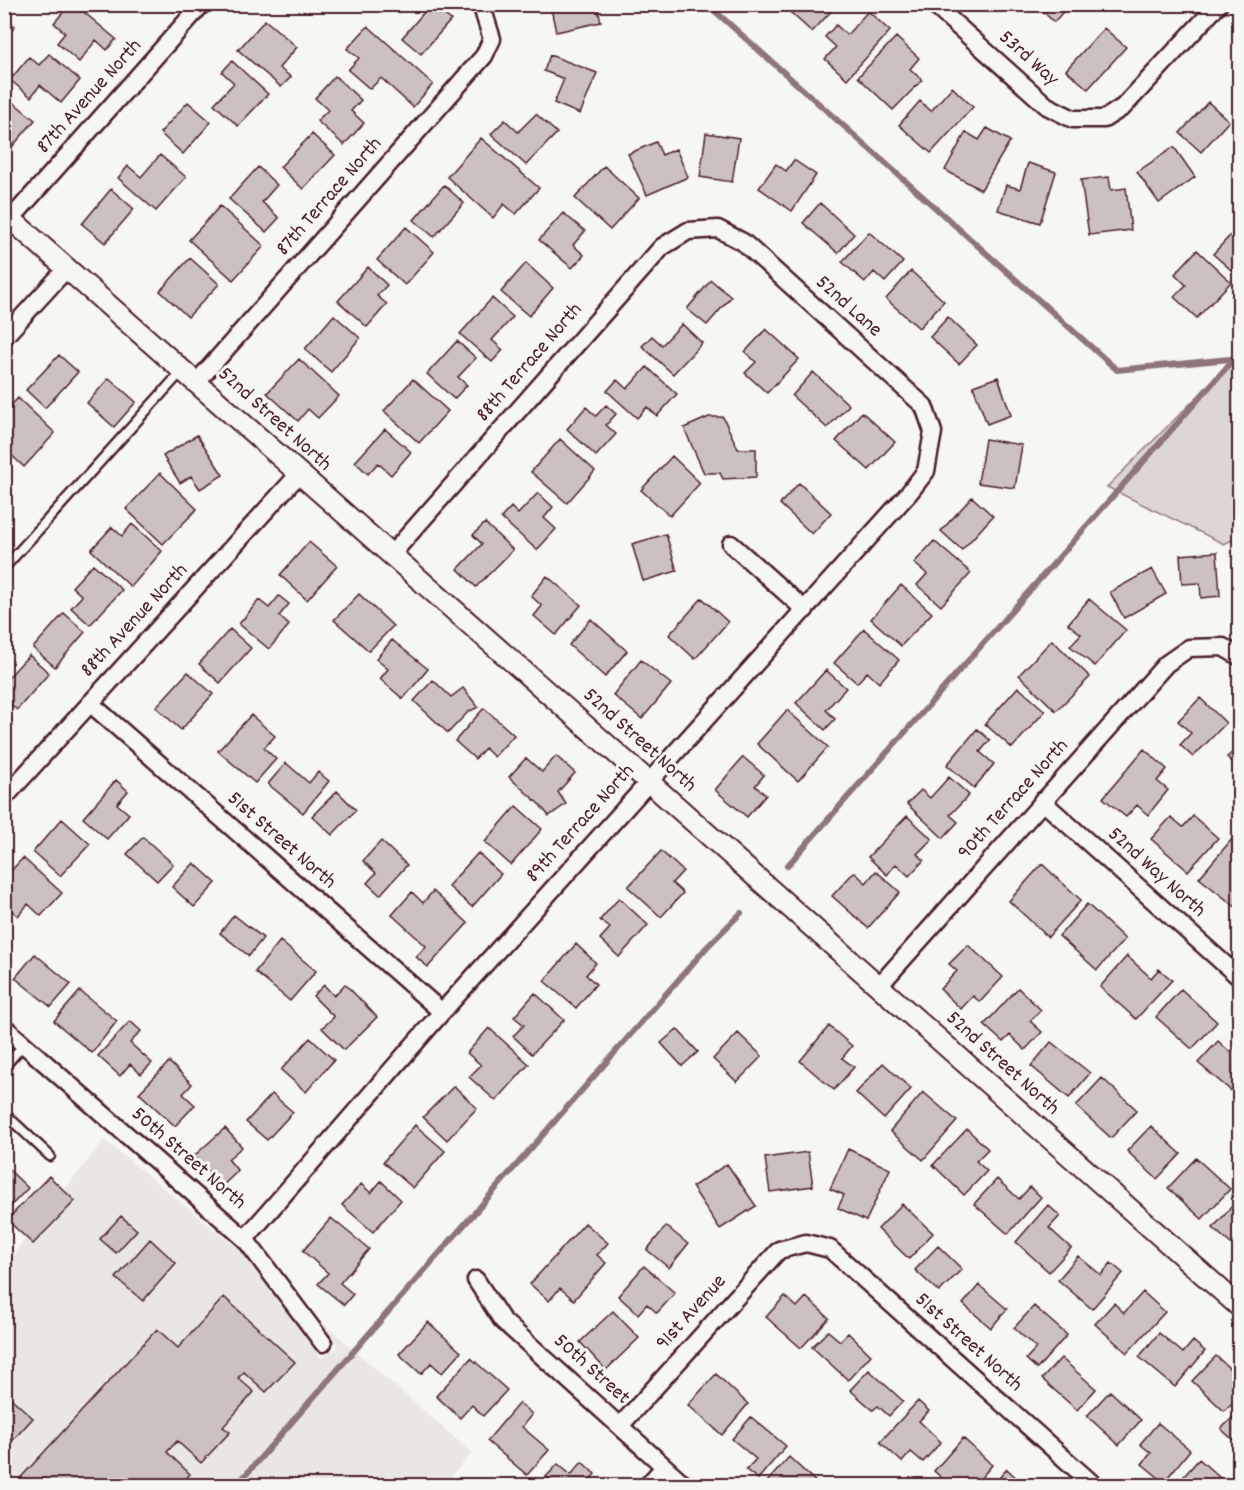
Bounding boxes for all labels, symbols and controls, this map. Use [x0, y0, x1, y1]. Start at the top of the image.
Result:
street label: 53rd Way [991, 24, 1065, 95]
street label: 87th Avenue North [30, 33, 150, 161]
street label: 87th Terrace North [270, 131, 390, 263]
street label: 52nd Lane [808, 269, 888, 345]
street label: 88th Terrace North [470, 297, 590, 429]
street label: 52nd Street North [210, 361, 338, 479]
street label: 88th Avenue North [74, 557, 196, 685]
street label: 52nd Street North [575, 682, 703, 800]
street label: 90th Terrace North [951, 733, 1077, 867]
street label: 89th Terrace North [519, 758, 643, 890]
street label: 51st Street North [220, 785, 342, 897]
street label: 52nd Way North [1100, 821, 1212, 925]
street label: 52nd Street North [938, 1005, 1066, 1123]
street label: 50th Street North [124, 1100, 252, 1218]
street label: 91st Avenue [650, 1268, 734, 1358]
street label: 51st Street North [907, 1286, 1029, 1400]
street label: 50th Street [546, 1327, 636, 1413]

